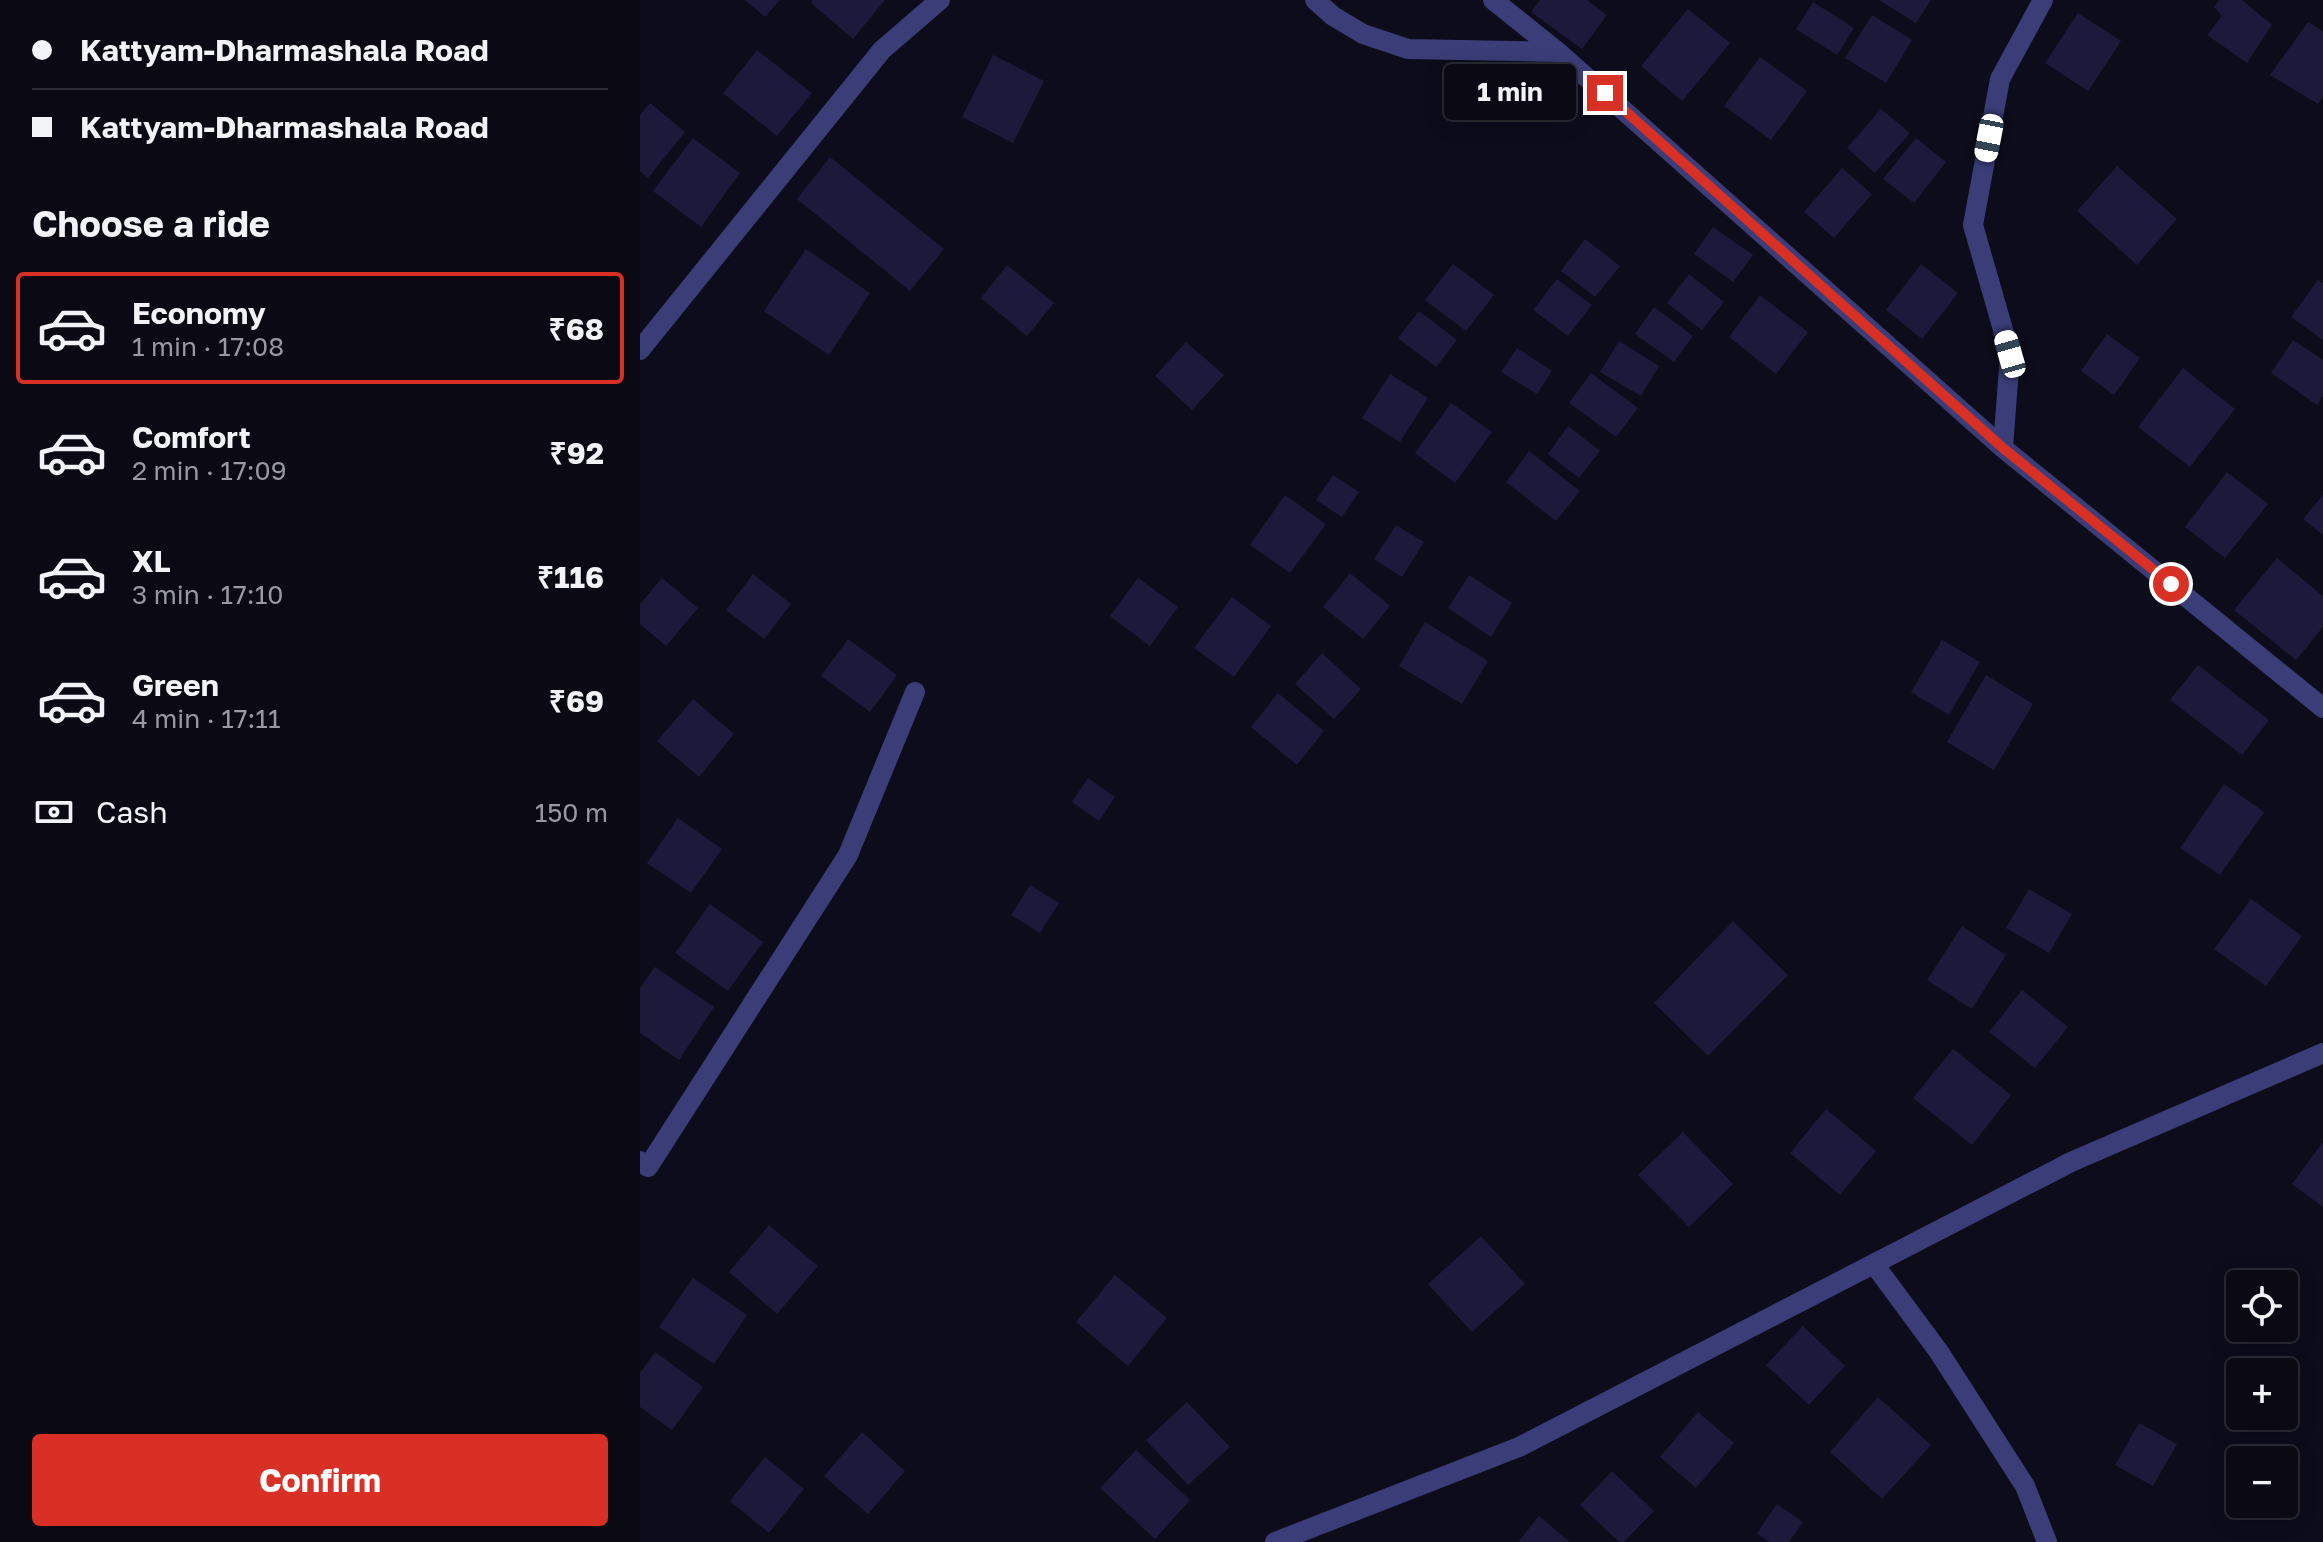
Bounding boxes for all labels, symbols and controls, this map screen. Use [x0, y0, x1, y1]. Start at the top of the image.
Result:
text: Kattyam-Dharmashala Road [80, 32, 489, 68]
callout: 1 min [1445, 65, 1577, 121]
route end [1587, 75, 1623, 111]
text: 1 min [1477, 76, 1543, 107]
text: Kattyam-Dharmashala Road [80, 109, 489, 145]
car [1973, 112, 2005, 164]
text: Choose a ride [32, 202, 270, 245]
icon: car [36, 292, 108, 364]
text: Economy [132, 295, 266, 331]
text: ₹68 [549, 311, 604, 347]
car [1992, 328, 2028, 380]
text: 1 min · 17:08 [132, 331, 284, 362]
icon: car [36, 416, 108, 488]
text: Comfort [132, 419, 251, 455]
text: ₹92 [549, 435, 604, 471]
text: 2 min · 17:09 [132, 455, 286, 486]
icon: car [36, 540, 108, 612]
text: XL [132, 543, 171, 579]
text: ₹116 [537, 559, 604, 595]
route start [2153, 566, 2189, 602]
text: 3 min · 17:10 [132, 579, 283, 610]
icon: car [36, 664, 108, 736]
text: Green [132, 667, 219, 703]
text: ₹69 [549, 683, 604, 719]
text: 4 min · 17:11 [132, 703, 281, 734]
icon: cash [32, 790, 76, 834]
text: Cash [96, 794, 168, 830]
text: 150 m [535, 797, 608, 828]
map controls [2226, 1270, 2298, 1518]
button: locate [2226, 1270, 2298, 1342]
button: + [2226, 1358, 2298, 1430]
button: Confirm [32, 1434, 608, 1526]
button: − [2226, 1446, 2298, 1518]

